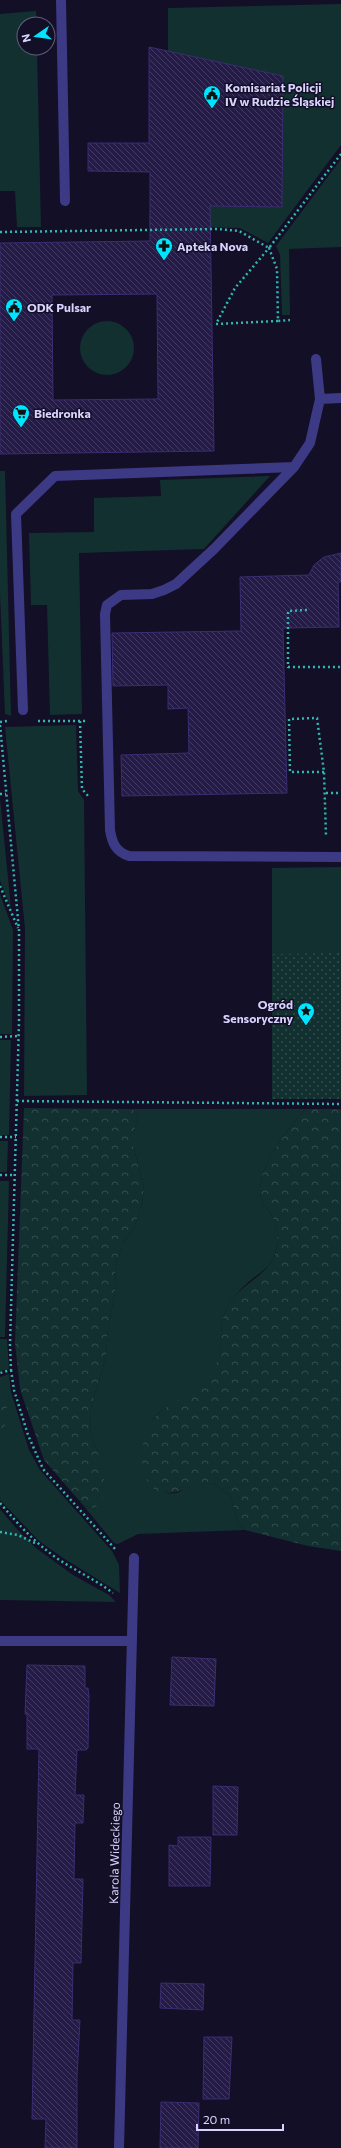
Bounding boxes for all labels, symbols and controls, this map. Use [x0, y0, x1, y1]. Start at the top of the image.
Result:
north arrow [16, 16, 56, 56]
text: N [19, 33, 33, 44]
place label: Komisariat Policji IV w Rudzie Śląskiej [225, 80, 334, 108]
public building icon: Komisariat Policji IV w Rudzie Śląskiej [202, 84, 222, 109]
pharmacy icon: Apteka Nova [154, 236, 174, 261]
place label: Apteka Nova [177, 239, 248, 253]
public building icon: ODK Pulsar [4, 297, 24, 322]
place label: ODK Pulsar [27, 300, 91, 314]
supermarket icon: Biedronka [11, 403, 31, 428]
place label: Biedronka [34, 406, 91, 420]
place label: Ogród Sensoryczny [223, 997, 293, 1025]
place icon: Ogród Sensoryczny [296, 1001, 316, 1026]
street label: Karola Wideckiego [106, 1802, 122, 1904]
scale bar [197, 2106, 283, 2132]
text: 20 m [203, 2112, 230, 2126]

